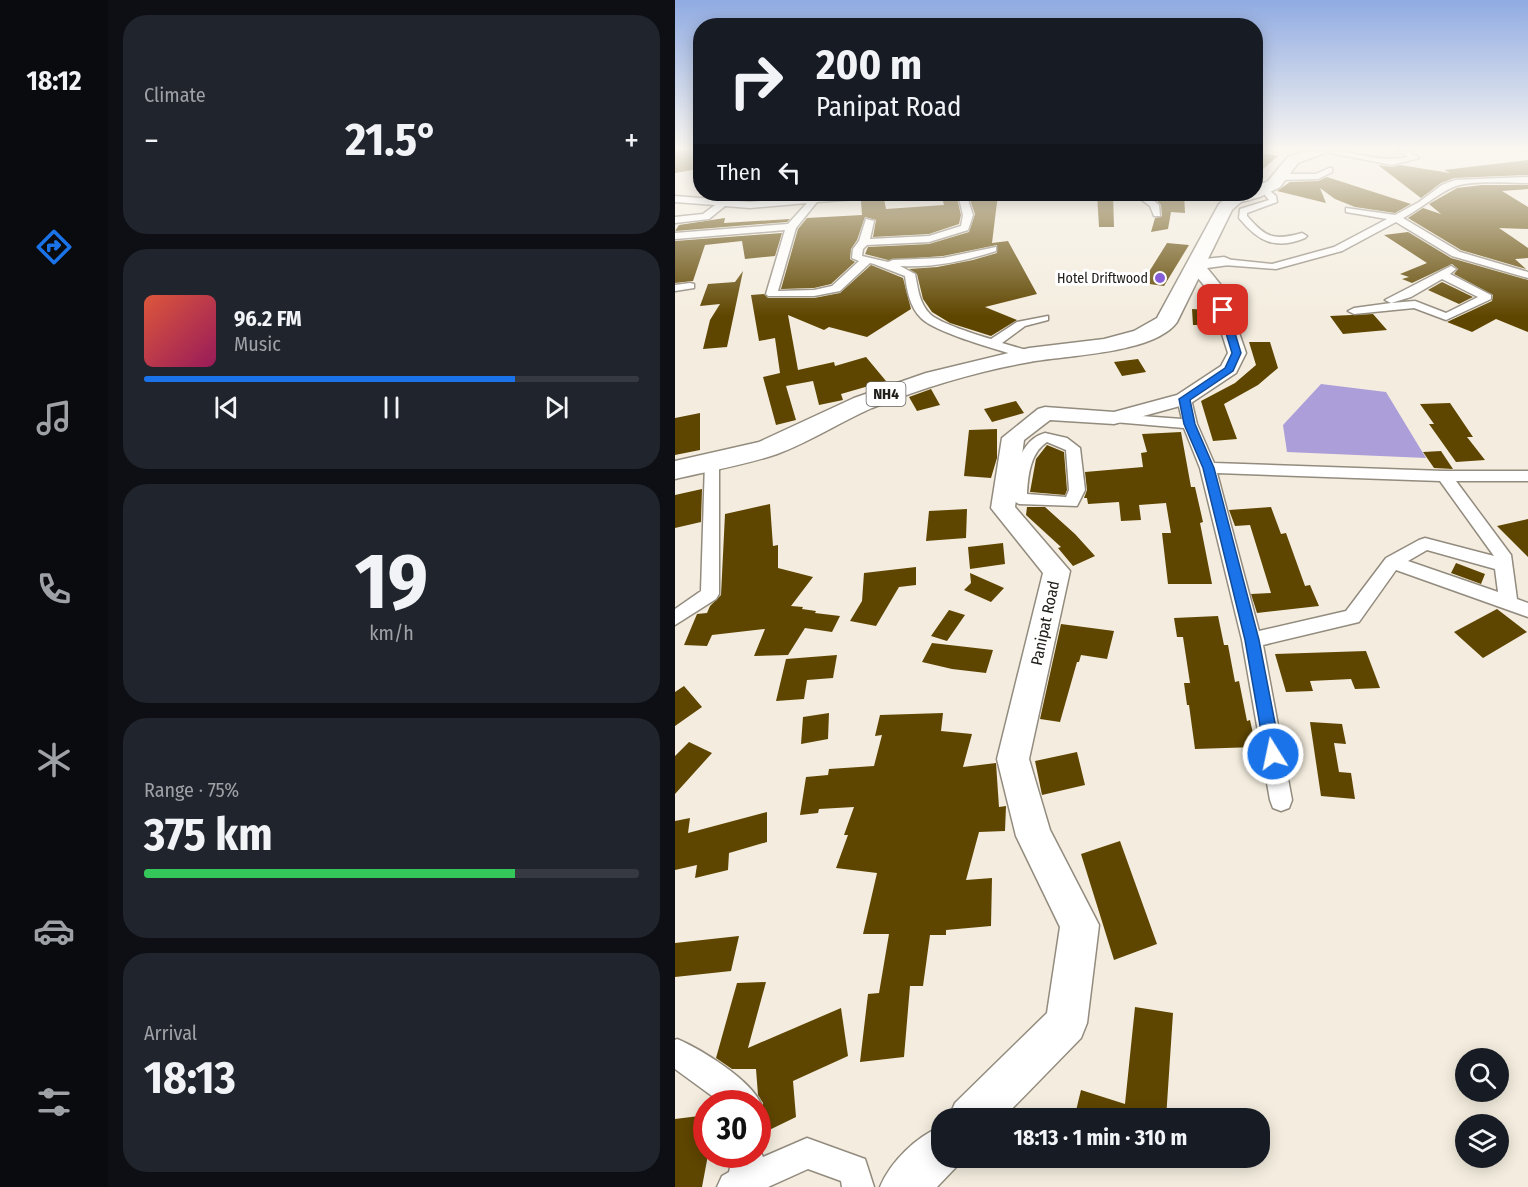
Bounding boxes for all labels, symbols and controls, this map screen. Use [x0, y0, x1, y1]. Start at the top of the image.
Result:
text: 200 m [816, 40, 922, 90]
icon: right [717, 42, 795, 120]
text: 18:12 [27, 65, 81, 97]
text: Climate [144, 83, 206, 107]
text: Panipat Road [816, 91, 961, 123]
text: 21.5° [345, 113, 438, 167]
text: − [144, 121, 159, 161]
text: + [624, 121, 639, 161]
icon: left [773, 156, 806, 189]
text: Then [717, 159, 761, 186]
icon: directions [33, 226, 75, 268]
place label: Hotel Driftwood [1057, 270, 1148, 287]
marker: Hotel Driftwood [1153, 271, 1167, 285]
pin [1197, 284, 1248, 335]
icon: arrive [1206, 293, 1239, 326]
text: 96.2 FM [234, 305, 302, 332]
text: Music [234, 332, 281, 356]
road number: NH4 [867, 382, 905, 406]
icon: previous [210, 391, 243, 424]
icon: pause [375, 391, 408, 424]
icon: next [540, 391, 573, 424]
icon: music [33, 397, 75, 439]
text: 19 [355, 535, 428, 629]
icon: phone [33, 568, 75, 610]
street label: Panipat Road [1027, 579, 1063, 667]
text: km/h [369, 621, 414, 645]
position arrow [1241, 722, 1305, 786]
icon: climate [33, 739, 75, 781]
text: Range · 75% [144, 778, 239, 802]
text: 375 km [144, 808, 272, 862]
icon: car [33, 910, 75, 952]
text: Arrival [144, 1021, 197, 1045]
map controls [1455, 1048, 1509, 1168]
button: search [1455, 1048, 1509, 1102]
text: 18:13 [144, 1051, 236, 1105]
icon: filters [33, 1081, 75, 1123]
speed limit sign: 30 [693, 1090, 771, 1168]
button: layers [1455, 1114, 1509, 1168]
text: 18:13 · 1 min · 310 m [1014, 1124, 1187, 1151]

